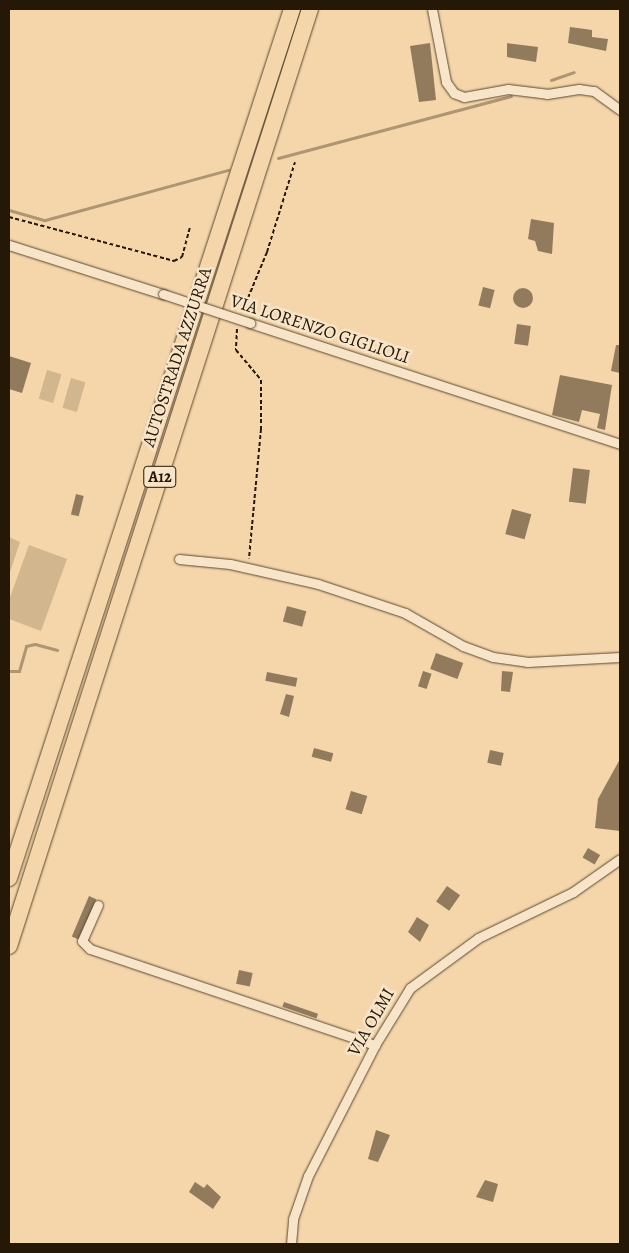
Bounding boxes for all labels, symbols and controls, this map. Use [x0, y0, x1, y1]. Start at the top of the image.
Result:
street label: AUTOSTRADA AZZURRA [138, 264, 216, 450]
street label: VIA LORENZO GIGLIOLI [228, 290, 412, 368]
road number: A12 [142, 464, 178, 491]
street label: VIA OLMI [343, 984, 399, 1060]

